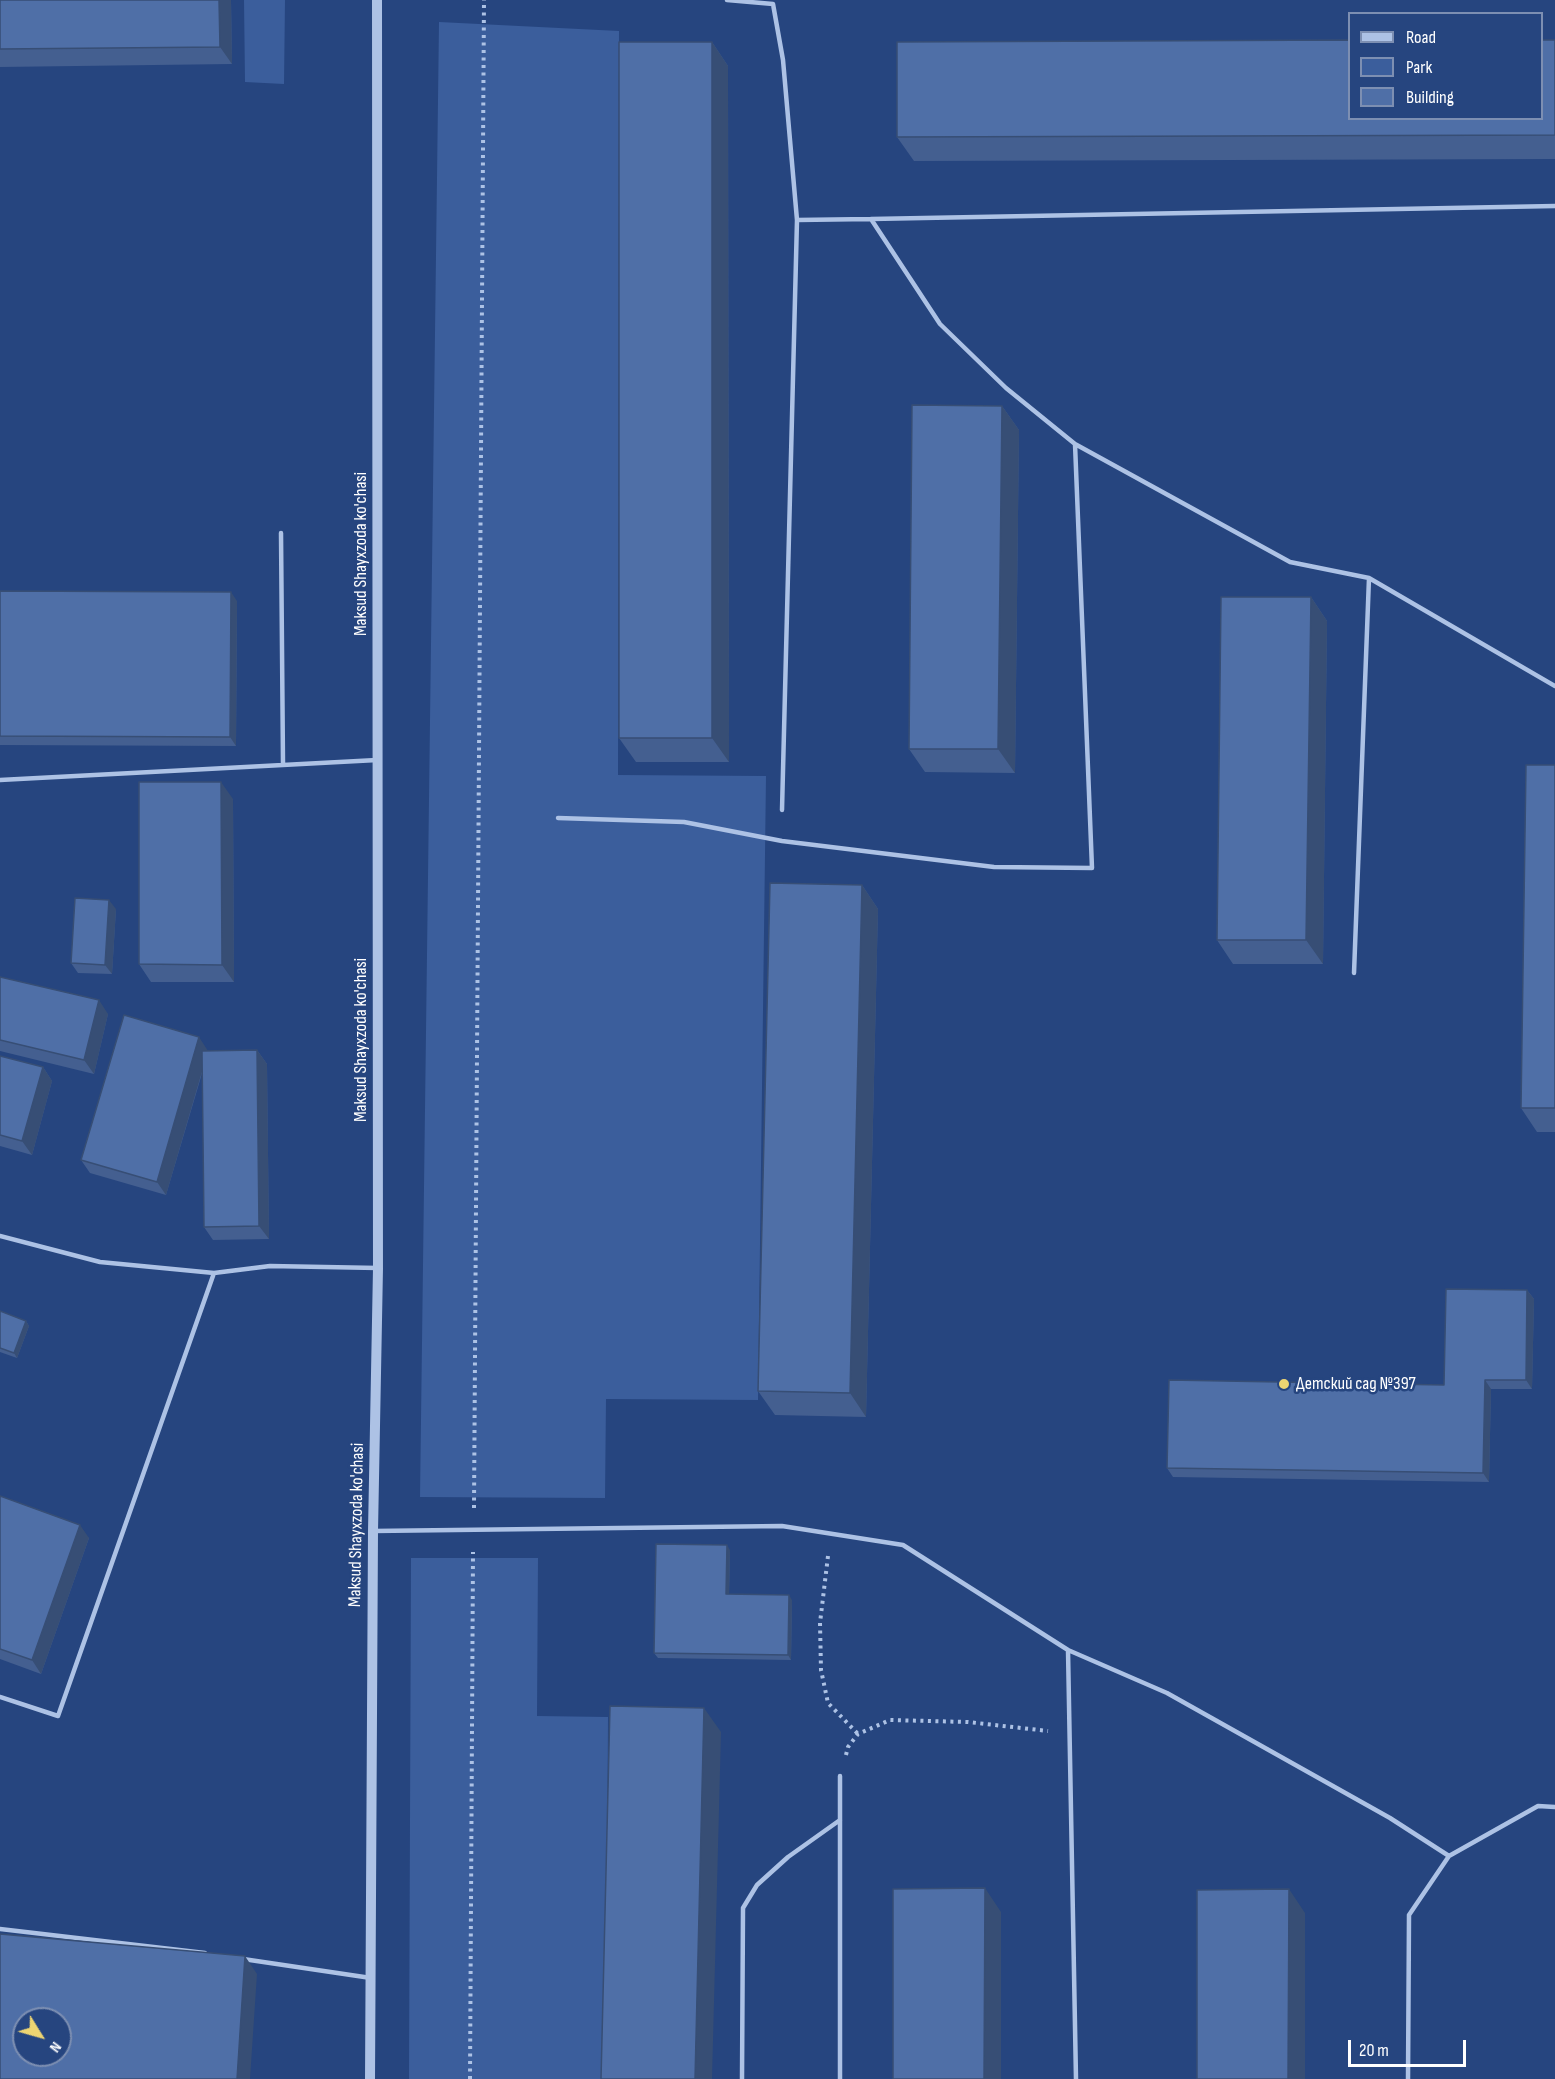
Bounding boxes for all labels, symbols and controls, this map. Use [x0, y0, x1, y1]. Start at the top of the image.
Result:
legend [1348, 12, 1543, 120]
text: Road [1406, 27, 1436, 48]
text: Park [1406, 57, 1432, 78]
text: Building [1406, 87, 1454, 108]
street label: Maksud Shayxzoda ko'chasi [350, 472, 372, 636]
street label: Maksud Shayxzoda ko'chasi [350, 958, 372, 1122]
place label: Детский сад №397 [1296, 1373, 1416, 1395]
marker: Детский сад №397 [1277, 1377, 1291, 1391]
street label: Maksud Shayxzoda ko'chasi [345, 1443, 369, 1607]
north arrow [12, 2007, 72, 2067]
scale bar [1351, 2028, 1470, 2066]
text: N [45, 2038, 65, 2056]
text: 20 m [1359, 2040, 1389, 2061]

